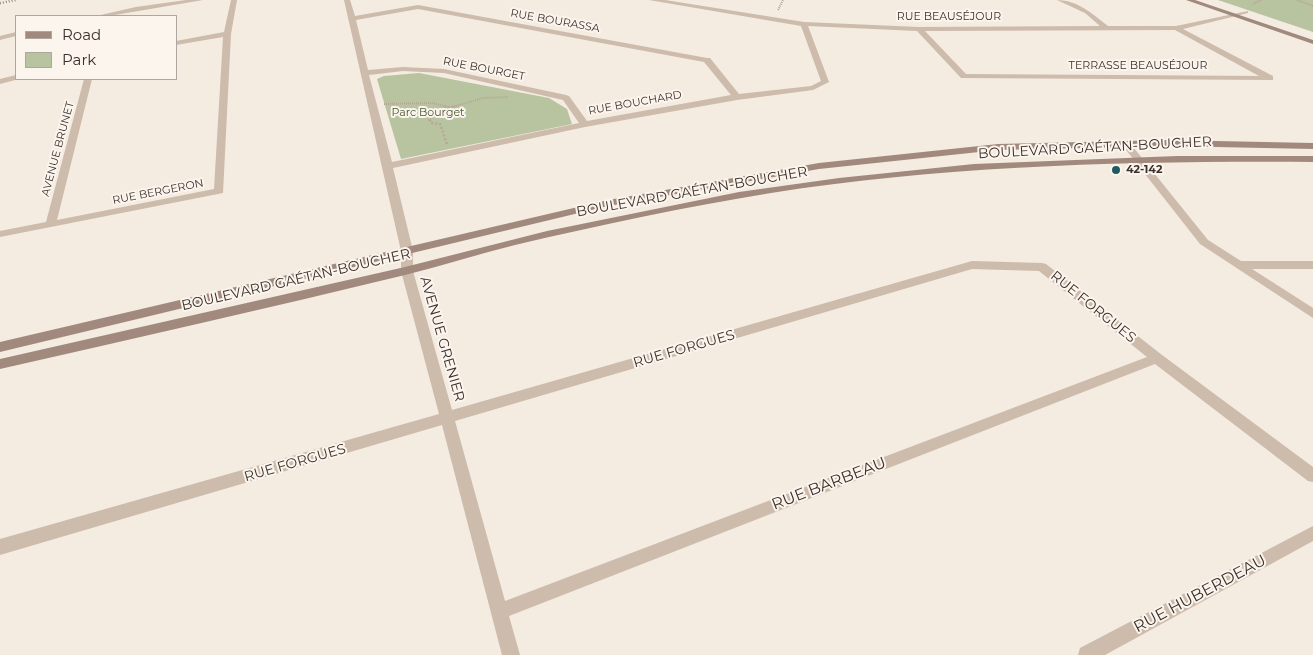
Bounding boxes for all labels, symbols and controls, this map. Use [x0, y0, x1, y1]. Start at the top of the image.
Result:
street label: RUE BOURASSA [509, 7, 601, 35]
street label: RUE BEAUSÉJOUR [897, 10, 1001, 24]
legend [15, 15, 178, 80]
text: Road [62, 25, 101, 44]
text: Park [62, 50, 96, 69]
street label: RUE BOURGET [442, 55, 526, 83]
street label: TERRASSE BEAUSÉJOUR [1069, 59, 1207, 73]
street label: RUE BOUCHARD [587, 88, 683, 118]
street label: AVENUE BRUNET [39, 100, 77, 198]
park label: Parc Bourget [391, 106, 465, 120]
street label: BOULEVARD GAÉTAN-BOUCHER [978, 133, 1212, 163]
street label: BOULEVARD GAÉTAN-BOUCHER [575, 163, 809, 221]
place label: 42-142 [1126, 163, 1162, 177]
marker: 42-142 [1110, 164, 1122, 176]
street label: RUE BERGERON [111, 177, 205, 207]
street label: BOULEVARD GAÉTAN-BOUCHER [180, 245, 412, 315]
street label: RUE FORGUES [1047, 268, 1139, 346]
street label: AVENUE GRENIER [416, 275, 468, 403]
street label: RUE FORGUES [631, 326, 737, 372]
street label: RUE FORGUES [242, 440, 348, 486]
street label: RUE BARBEAU [769, 453, 889, 515]
street label: RUE HUBERDEAU [1131, 551, 1269, 637]

